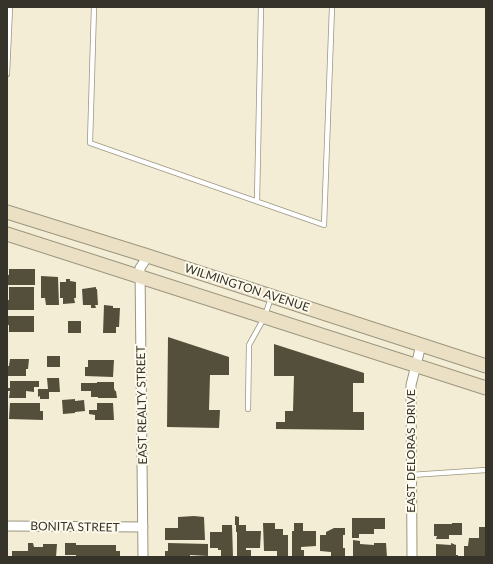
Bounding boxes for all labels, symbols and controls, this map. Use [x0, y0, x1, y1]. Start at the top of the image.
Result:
street label: WILMINGTON AVENUE [183, 261, 311, 315]
street label: EAST REALTY STREET [134, 345, 150, 465]
street label: EAST DELORAS DRIVE [404, 389, 418, 513]
street label: BONITA STREET [30, 519, 120, 535]

